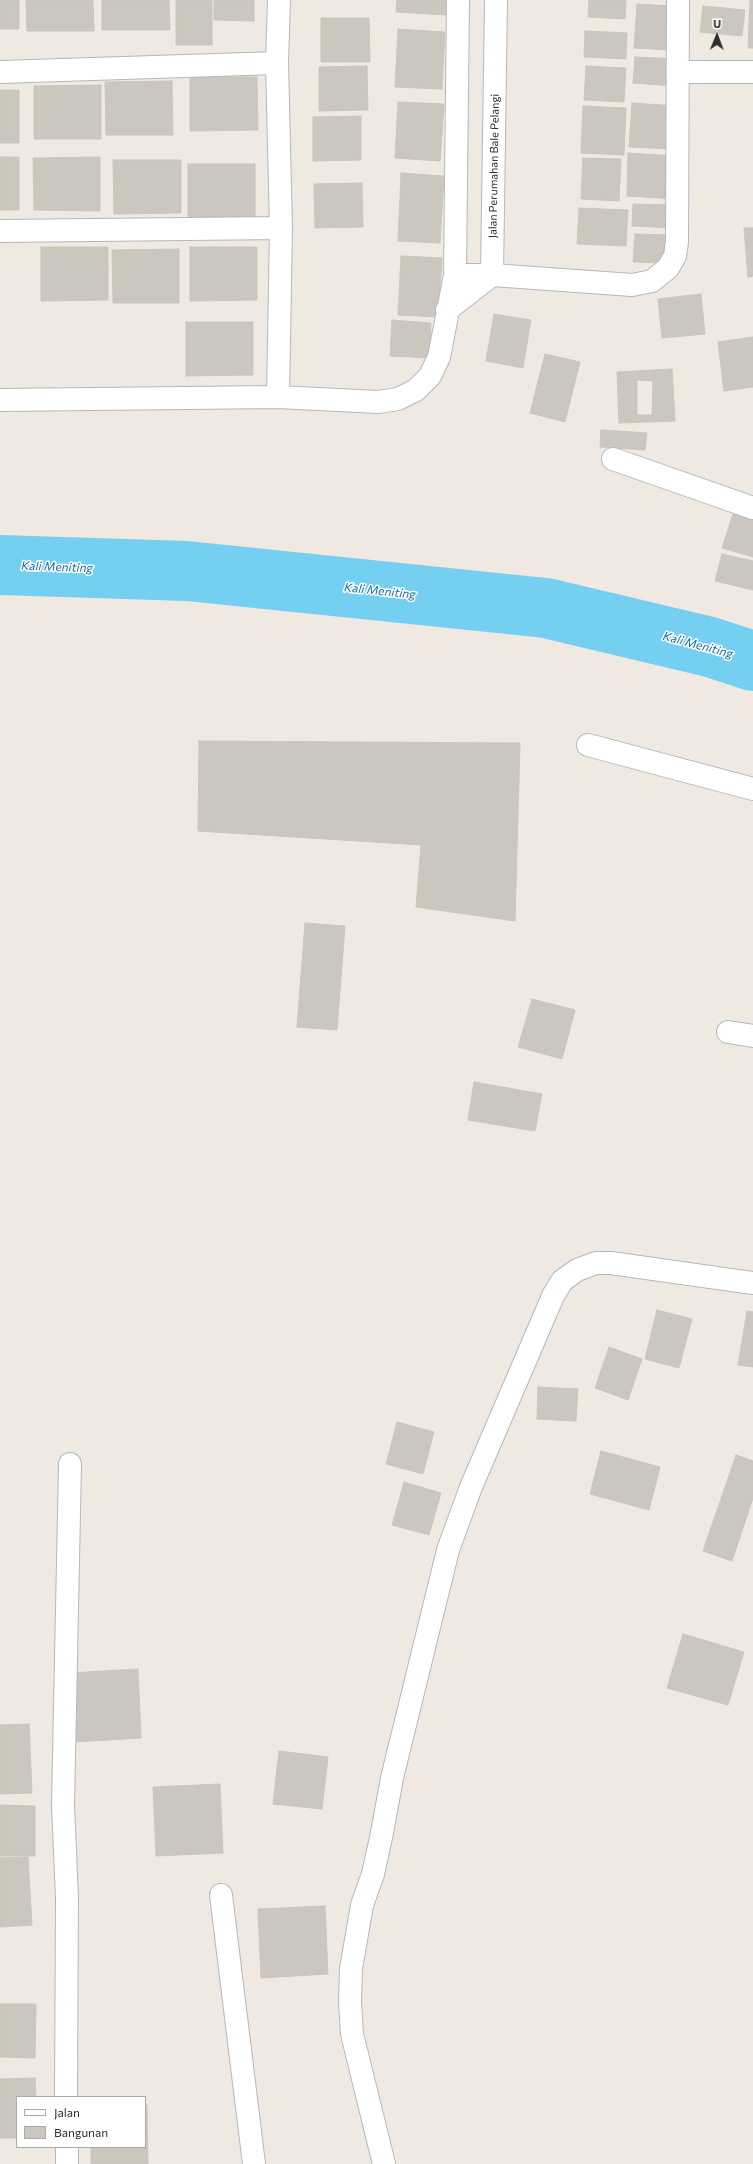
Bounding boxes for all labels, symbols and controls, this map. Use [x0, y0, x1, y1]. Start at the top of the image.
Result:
north arrow [697, 16, 737, 56]
text: U [713, 17, 721, 30]
street label: Jalan Perumahan Bale Pelangi [486, 94, 502, 238]
water label: Kali Meniting [21, 559, 93, 575]
water label: Kali Meniting [343, 580, 417, 602]
water label: Kali Meniting [661, 629, 735, 661]
legend [16, 2096, 146, 2148]
text: Jalan [54, 2105, 80, 2119]
text: Bangunan [54, 2125, 108, 2139]

